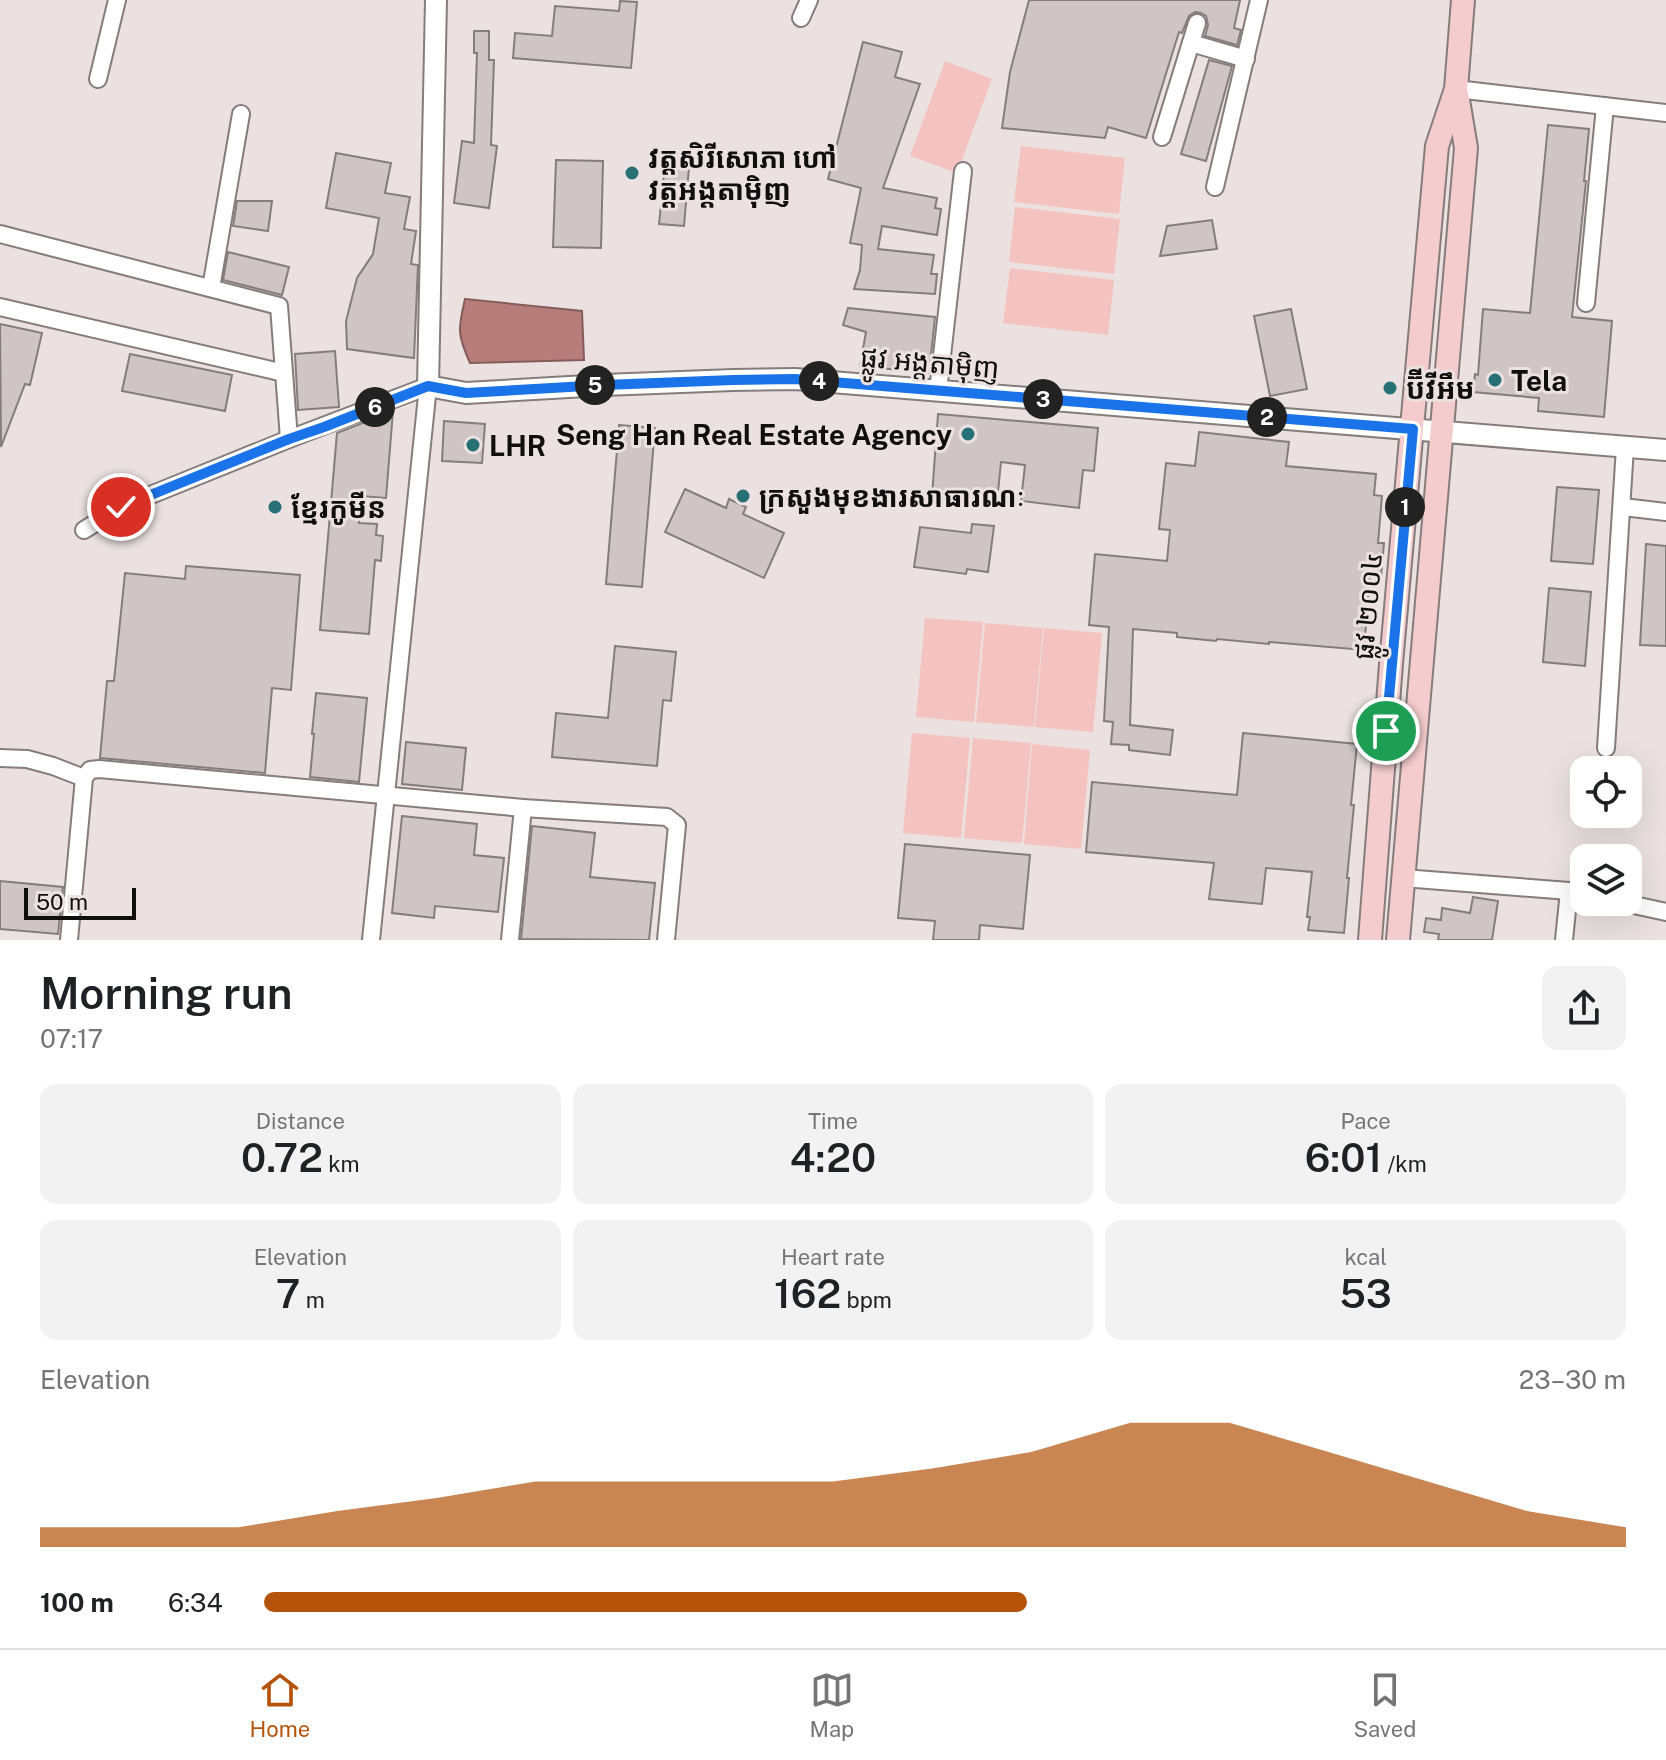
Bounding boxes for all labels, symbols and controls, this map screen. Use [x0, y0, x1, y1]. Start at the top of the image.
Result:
place label: វត្តសិរីសោភា ហៅ វត្តអង្តតាម៉ិញ [648, 141, 837, 207]
marker: វត្តសិរីសោភា ហៅ វត្តអង្តតាម៉ិញ [623, 164, 641, 182]
street label: ផ្លូវ អង្តតាម៉ិញ [858, 339, 1001, 394]
pin: 4 [799, 361, 839, 401]
place label: Tela [1511, 364, 1567, 397]
pin: 5 [575, 365, 615, 405]
text: 4 [812, 368, 826, 394]
place label: ប៊ីវីអឹម [1406, 368, 1475, 405]
marker: Tela [1486, 371, 1504, 389]
text: 5 [588, 372, 602, 398]
pin: 3 [1023, 379, 1063, 419]
marker: ប៊ីវីអឹម [1381, 379, 1399, 397]
text: 3 [1036, 386, 1050, 412]
pin: 6 [355, 387, 395, 427]
text: 6 [368, 394, 382, 420]
pin: 2 [1247, 397, 1287, 437]
text: 2 [1260, 404, 1274, 430]
place label: Seng Han Real Estate Agency [556, 418, 952, 451]
marker: Seng Han Real Estate Agency [959, 425, 977, 443]
place label: LHR [489, 429, 546, 462]
marker: LHR [464, 436, 482, 454]
pin [87, 473, 155, 541]
place label: ក្រសួងមុខងារសាធារណៈ [759, 480, 1025, 514]
icon: check [99, 485, 143, 529]
marker: ក្រសួងមុខងារសាធារណៈ [734, 487, 752, 505]
pin: 1 [1385, 487, 1425, 527]
place label: ខ្មែរកូមីន [291, 491, 386, 525]
text: 1 [1400, 494, 1410, 520]
marker: ខ្មែរកូមីន [266, 498, 284, 516]
street label: ផ្លូវ ២០០៤ [1346, 551, 1397, 662]
pin [1352, 697, 1420, 765]
icon: arrive [1364, 709, 1408, 753]
map controls [1570, 756, 1642, 916]
button: locate [1570, 756, 1642, 828]
button: layers [1570, 844, 1642, 916]
scale bar [24, 884, 136, 920]
text: 50 m [36, 889, 88, 915]
button: share [1542, 966, 1626, 1050]
text: Morning run [40, 967, 293, 1019]
text: 07:17 [40, 1023, 103, 1054]
text: Distance [256, 1108, 345, 1134]
text: Time [808, 1108, 858, 1134]
text: Pace [1341, 1108, 1391, 1134]
text: 0.72 [241, 1134, 323, 1181]
text: 4:20 [790, 1134, 876, 1181]
text: 6:01 [1305, 1134, 1382, 1181]
text: km [323, 1151, 360, 1177]
text: /km [1382, 1151, 1427, 1177]
text: Elevation [254, 1244, 347, 1270]
text: Heart rate [781, 1244, 885, 1270]
text: kcal [1344, 1244, 1387, 1270]
text: 7 [276, 1270, 300, 1317]
text: 162 [774, 1270, 841, 1317]
text: 53 [1340, 1270, 1392, 1317]
text: m [300, 1287, 325, 1313]
text: bpm [841, 1287, 892, 1313]
text: Elevation [40, 1364, 150, 1395]
text: 23–30 m [1519, 1364, 1626, 1395]
text: 100 m [40, 1587, 114, 1618]
text: 6:34 [168, 1587, 223, 1618]
tab: Home [250, 1668, 310, 1742]
tab: Map [809, 1668, 854, 1742]
tab: Saved [1353, 1668, 1416, 1742]

